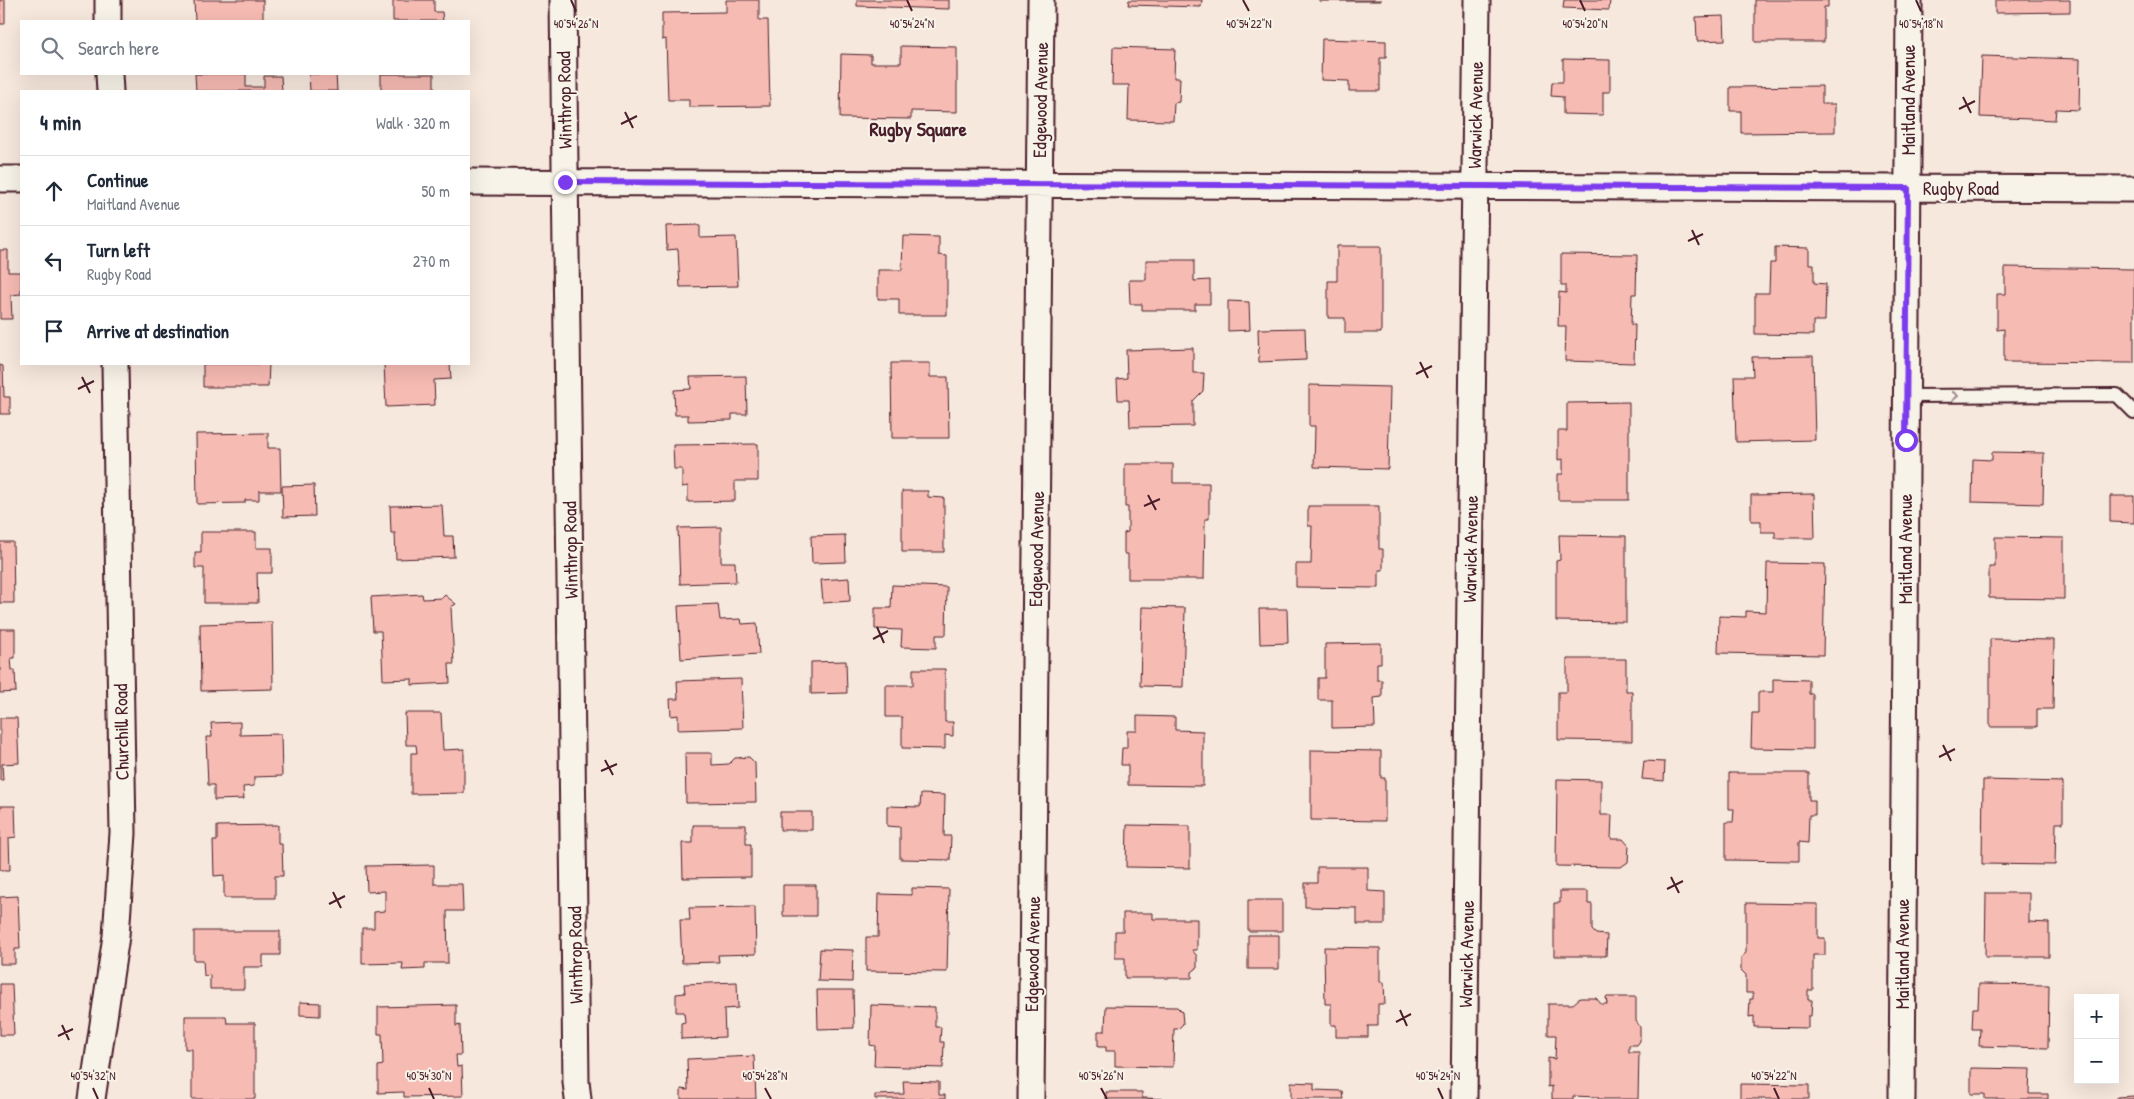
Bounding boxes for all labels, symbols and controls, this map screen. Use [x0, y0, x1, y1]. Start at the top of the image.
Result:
text: 40°54'26"N [554, 15, 598, 32]
text: 40°54'24"N [890, 15, 934, 32]
text: 40°54'22"N [1226, 15, 1272, 32]
text: 40°54'20"N [1562, 15, 1608, 32]
text: 40°54'18"N [1899, 15, 1943, 32]
search box [20, 20, 470, 75]
icon: search [38, 34, 66, 62]
text: Search here [78, 35, 159, 61]
street label: Edgewood Avenue [1026, 41, 1054, 158]
street label: Maitland Avenue [1895, 44, 1921, 155]
street label: Winthrop Road [550, 50, 578, 149]
street label: Warwick Avenue [1461, 61, 1489, 169]
text: 4 min [40, 108, 81, 137]
text: Walk · 320 m [376, 112, 450, 134]
district label: Rugby Square [869, 115, 967, 143]
text: Continue [87, 167, 148, 193]
route end [554, 171, 577, 194]
street label: Rugby Road [1923, 175, 2000, 201]
icon: ahead [40, 177, 68, 205]
text: 50 m [422, 180, 450, 202]
text: Maitland Avenue [87, 193, 180, 215]
text: Turn left [87, 237, 150, 263]
icon: left [40, 247, 68, 275]
text: 270 m [413, 250, 450, 272]
text: Rugby Road [87, 263, 151, 285]
icon: arrive [40, 317, 68, 345]
text: Arrive at destination [87, 318, 229, 344]
one-way arrow [1952, 391, 1959, 401]
route start [1895, 429, 1918, 452]
street label: Edgewood Avenue [1022, 490, 1050, 607]
street label: Maitland Avenue [1892, 493, 1918, 604]
street label: Warwick Avenue [1456, 495, 1484, 603]
street label: Winthrop Road [556, 500, 584, 599]
street label: Churchill Road [107, 683, 135, 781]
street label: Edgewood Avenue [1018, 895, 1046, 1012]
street label: Maitland Avenue [1889, 898, 1915, 1009]
street label: Warwick Avenue [1452, 900, 1480, 1008]
street label: Winthrop Road [561, 905, 589, 1004]
map controls [2074, 994, 2119, 1084]
button: + [2074, 994, 2119, 1039]
button: − [2074, 1039, 2119, 1084]
text: 40°54'32"N [70, 1067, 116, 1084]
text: 40°54'30"N [407, 1067, 451, 1084]
text: 40°54'28"N [742, 1067, 788, 1084]
text: 40°54'26"N [1079, 1067, 1123, 1084]
text: 40°54'24"N [1416, 1067, 1460, 1084]
text: 40°54'22"N [1751, 1067, 1797, 1084]

